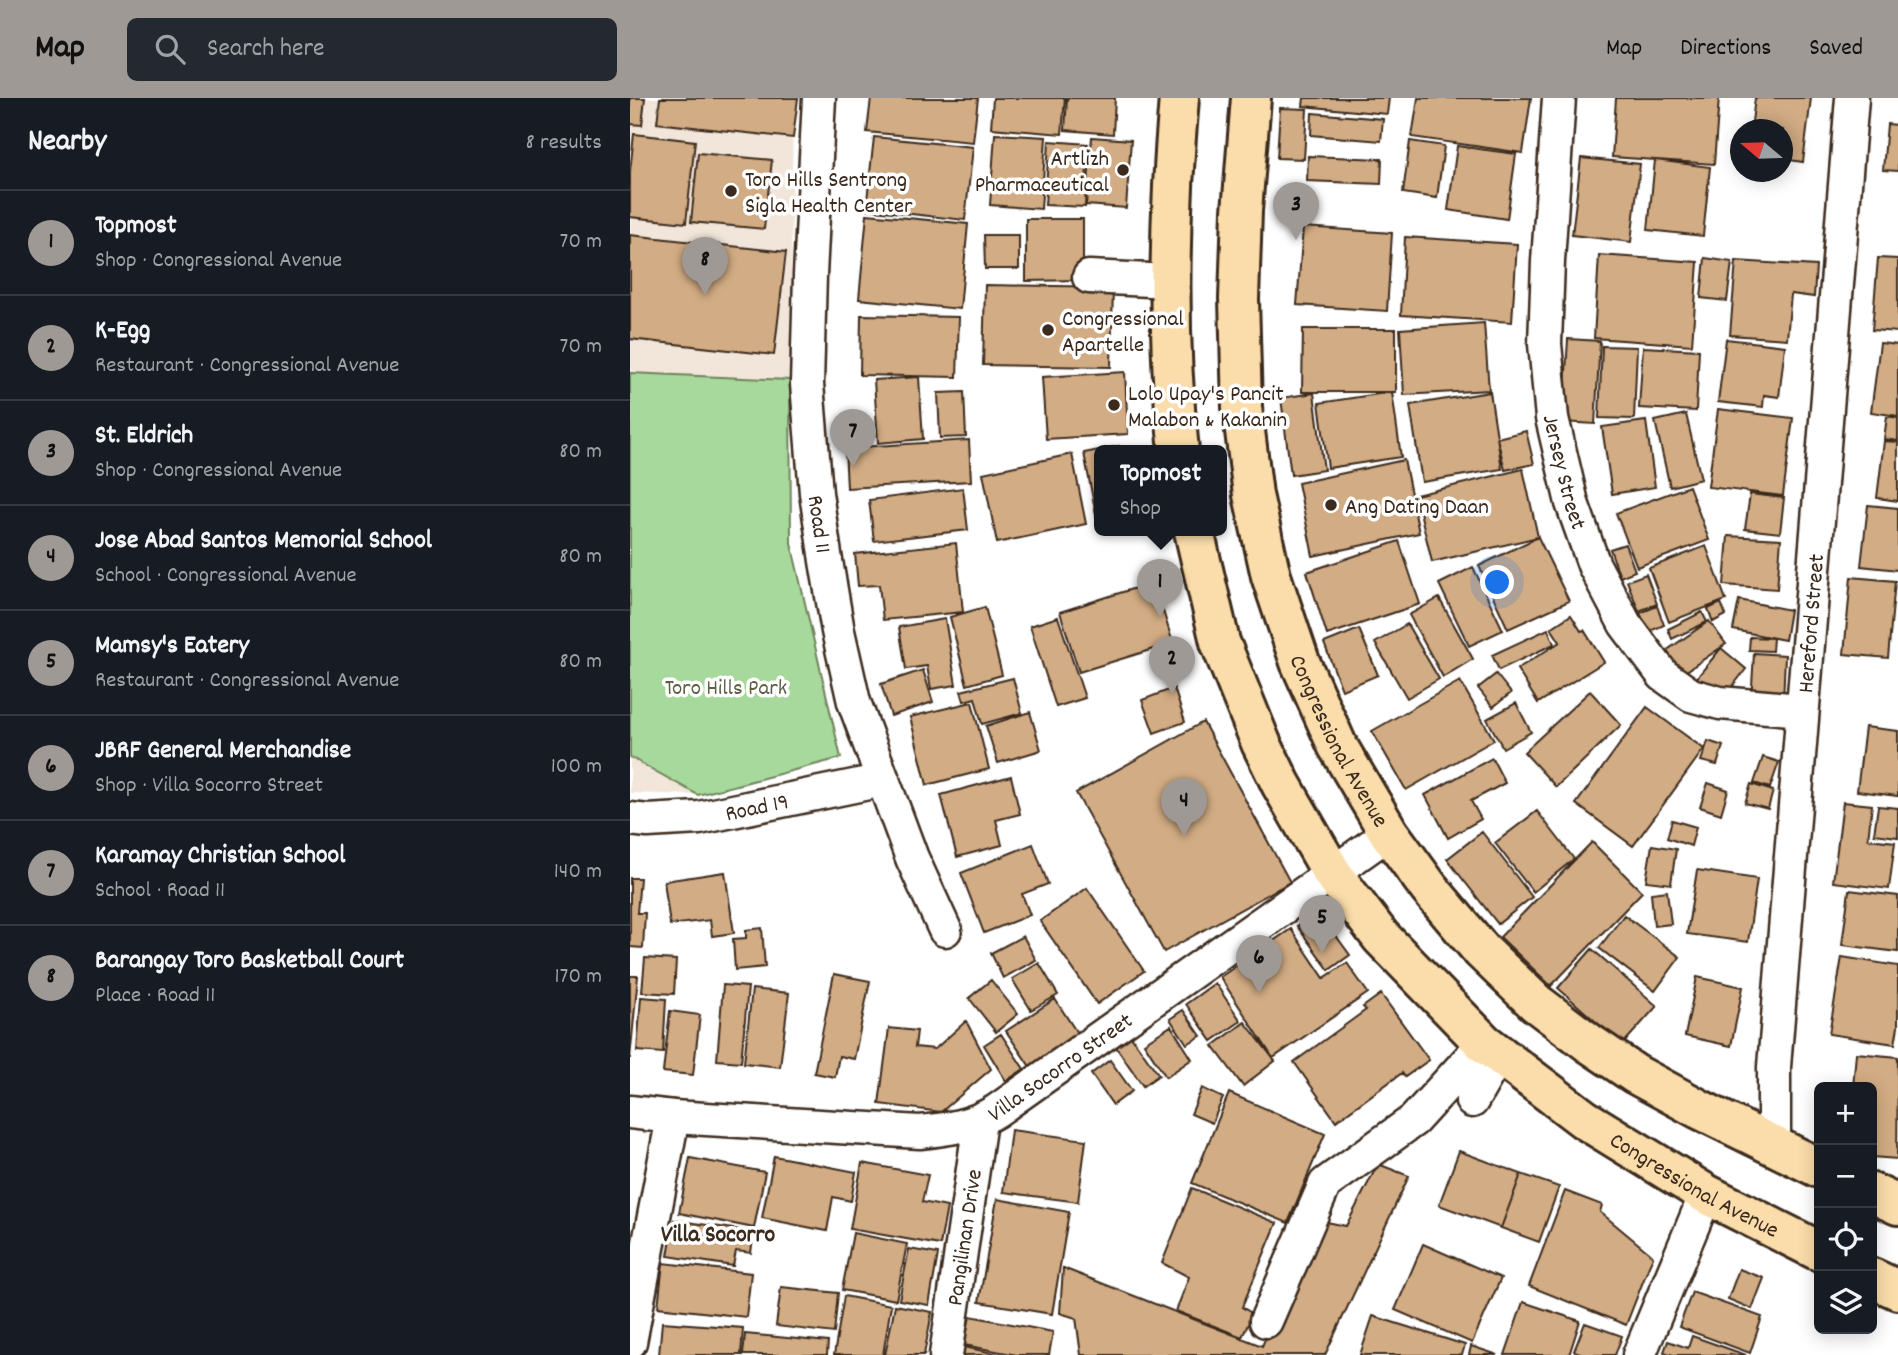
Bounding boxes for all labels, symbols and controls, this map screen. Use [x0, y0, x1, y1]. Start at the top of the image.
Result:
search box [127, 18, 617, 81]
text: Map [35, 26, 85, 73]
icon: search [151, 30, 189, 68]
text: Search here [207, 31, 325, 68]
text: Map [1606, 32, 1642, 66]
text: Directions [1680, 32, 1771, 66]
text: Saved [1809, 32, 1863, 66]
north arrow [1730, 119, 1793, 182]
text: Nearby [28, 122, 106, 165]
text: 8 results [526, 127, 602, 160]
place label: Artlizh Pharmaceutical [975, 144, 1110, 203]
marker: Artlizh Pharmaceutical [1115, 162, 1131, 178]
place label: Toro Hills Sentrong Sigla Health Center [745, 165, 913, 224]
pin: 3 [1273, 182, 1319, 240]
marker: Toro Hills Sentrong Sigla Health Center [723, 183, 739, 199]
text: Topmost [95, 208, 177, 245]
text: 1 [48, 226, 54, 259]
text: 70 m [560, 226, 602, 259]
pin: 8 [682, 237, 728, 295]
text: Shop · Congressional Avenue [95, 245, 342, 278]
place label: Congressional Apartelle [1062, 304, 1184, 363]
text: K-Egg [95, 313, 150, 350]
marker: Congressional Apartelle [1040, 322, 1056, 338]
text: 2 [46, 331, 56, 364]
text: 70 m [560, 331, 602, 364]
text: Restaurant · Congressional Avenue [95, 350, 399, 383]
place label: Lolo Upay's Pancit Malabon & Kakanin [1128, 379, 1287, 438]
marker: Lolo Upay's Pancit Malabon & Kakanin [1106, 397, 1122, 413]
pin: 7 [830, 409, 876, 467]
street label: Jersey Street [1532, 412, 1593, 535]
text: St. Eldrich [95, 418, 193, 455]
text: 3 [46, 436, 56, 469]
text: 80 m [559, 436, 602, 469]
popup [1094, 445, 1227, 536]
text: Shop · Congressional Avenue [95, 455, 342, 488]
text: Topmost [1120, 456, 1201, 493]
place label: Ang Dating Daan [1345, 492, 1489, 525]
street label: Road 11 [797, 493, 838, 556]
text: Shop [1120, 493, 1161, 526]
marker: Ang Dating Daan [1323, 497, 1339, 513]
text: Jose Abad Santos Memorial School [95, 523, 432, 560]
text: 4 [46, 541, 56, 574]
text: 80 m [559, 541, 602, 574]
street label: Hereford Street [1791, 553, 1835, 695]
pin: 1 [1137, 559, 1183, 617]
text: School · Congressional Avenue [95, 560, 357, 593]
your location [1480, 565, 1514, 599]
text: Mamsy's Eatery [95, 628, 249, 665]
pin: 2 [1149, 636, 1195, 694]
text: 5 [46, 646, 56, 679]
text: 80 m [559, 646, 602, 679]
street label: Congressional Avenue [1279, 651, 1395, 835]
text: Restaurant · Congressional Avenue [95, 665, 399, 698]
park label: Toro Hills Park [665, 673, 787, 706]
text: JBRF General Merchandise [95, 733, 351, 770]
text: 6 [45, 751, 57, 784]
text: 100 m [551, 751, 602, 784]
text: Shop · Villa Socorro Street [95, 770, 323, 803]
pin: 4 [1161, 778, 1207, 836]
street label: Road 19 [723, 787, 792, 832]
text: Karamay Christian School [95, 838, 345, 875]
text: 7 [47, 856, 55, 889]
text: 140 m [554, 856, 602, 889]
text: School · Road 11 [95, 875, 225, 908]
pin: 5 [1299, 895, 1345, 953]
pin: 6 [1236, 935, 1282, 993]
text: Barangay Toro Basketball Court [95, 943, 404, 980]
text: 8 [46, 961, 56, 994]
text: 170 m [555, 961, 602, 994]
text: Place · Road 11 [95, 980, 215, 1013]
street label: Villa Socorro Street [983, 1006, 1141, 1132]
map controls [1814, 1082, 1877, 1334]
button: + [1814, 1082, 1877, 1145]
street label: Congressional Avenue [1602, 1126, 1784, 1248]
button: − [1814, 1145, 1877, 1208]
street label: Pangilinan Drive [940, 1167, 993, 1308]
button: locate [1814, 1208, 1877, 1271]
district label: Villa Socorro [661, 1219, 775, 1253]
button: layers [1814, 1271, 1877, 1334]

